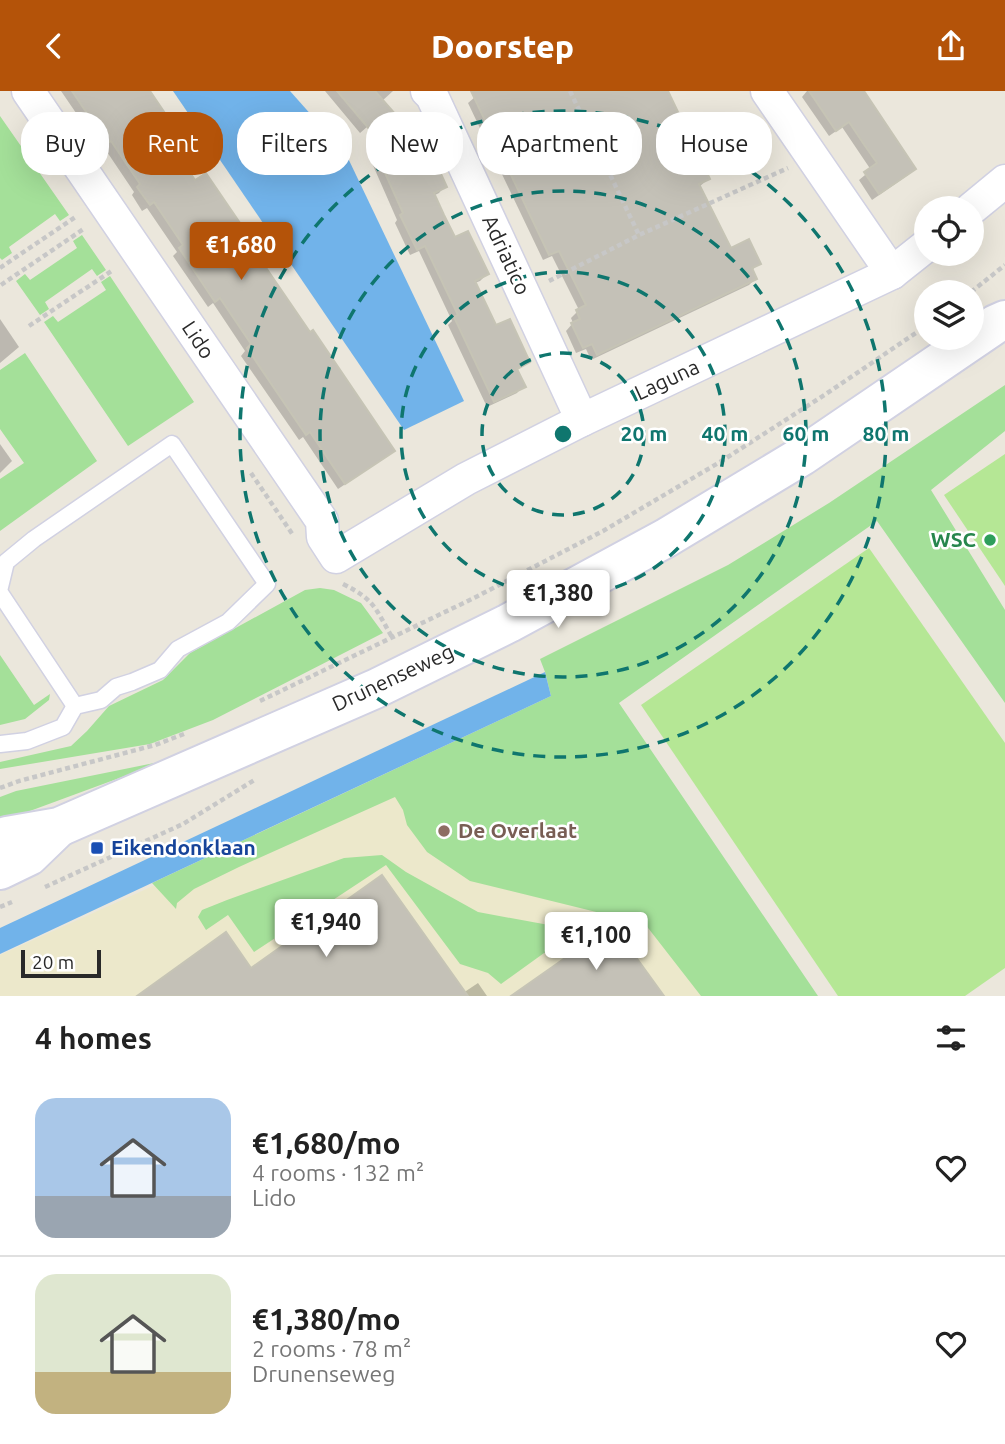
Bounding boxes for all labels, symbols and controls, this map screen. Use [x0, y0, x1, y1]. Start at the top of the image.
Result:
icon: back [35, 27, 73, 65]
icon: share [932, 27, 970, 65]
text: Doorstep [431, 28, 574, 64]
chip: Buy [21, 112, 109, 175]
chip: Rent [123, 112, 223, 175]
chip: Filters [237, 112, 352, 175]
chip: New [366, 112, 463, 175]
chip: Apartment [477, 112, 642, 175]
chip: House [656, 112, 772, 175]
map controls [914, 196, 984, 350]
button: locate [914, 196, 984, 266]
street label: Adriatico [478, 211, 536, 298]
pin: €1,680 [184, 223, 298, 282]
text: €1,680 [206, 232, 276, 257]
button: layers [914, 280, 984, 350]
street label: Lido [178, 316, 220, 363]
street label: Laguna [631, 354, 703, 404]
text: 20 m [621, 421, 667, 445]
text: 40 m [702, 421, 748, 445]
text: 60 m [783, 421, 829, 445]
text: 80 m [863, 421, 909, 445]
centre of rings [551, 422, 575, 446]
place label: WSC [931, 527, 976, 551]
marker: WSC [982, 532, 998, 548]
pin: €1,380 [501, 571, 615, 630]
text: €1,380 [523, 580, 593, 605]
street label: Drunenseweg [328, 639, 457, 716]
place label: De Overlaat [458, 818, 577, 842]
marker: De Overlaat [436, 823, 452, 839]
place label: Eikendonklaan [111, 835, 256, 859]
marker: Eikendonklaan [89, 840, 105, 856]
pin: €1,940 [269, 899, 383, 959]
text: €1,940 [291, 909, 361, 934]
pin: €1,100 [539, 913, 653, 972]
text: €1,100 [561, 922, 631, 947]
scale bar [21, 947, 102, 979]
text: 20 m [32, 951, 74, 973]
icon: filters [932, 1019, 970, 1057]
text: 4 homes [35, 1021, 152, 1055]
icon: home [91, 1126, 175, 1210]
text: €1,680/mo [252, 1126, 401, 1160]
icon: heart [932, 1149, 970, 1187]
text: 4 rooms · 132 m² [252, 1160, 424, 1185]
text: Lido [252, 1185, 296, 1210]
icon: home [91, 1302, 175, 1386]
text: €1,380/mo [252, 1302, 401, 1336]
icon: heart [932, 1325, 970, 1363]
text: 2 rooms · 78 m² [252, 1336, 411, 1361]
text: Drunenseweg [252, 1361, 395, 1386]

